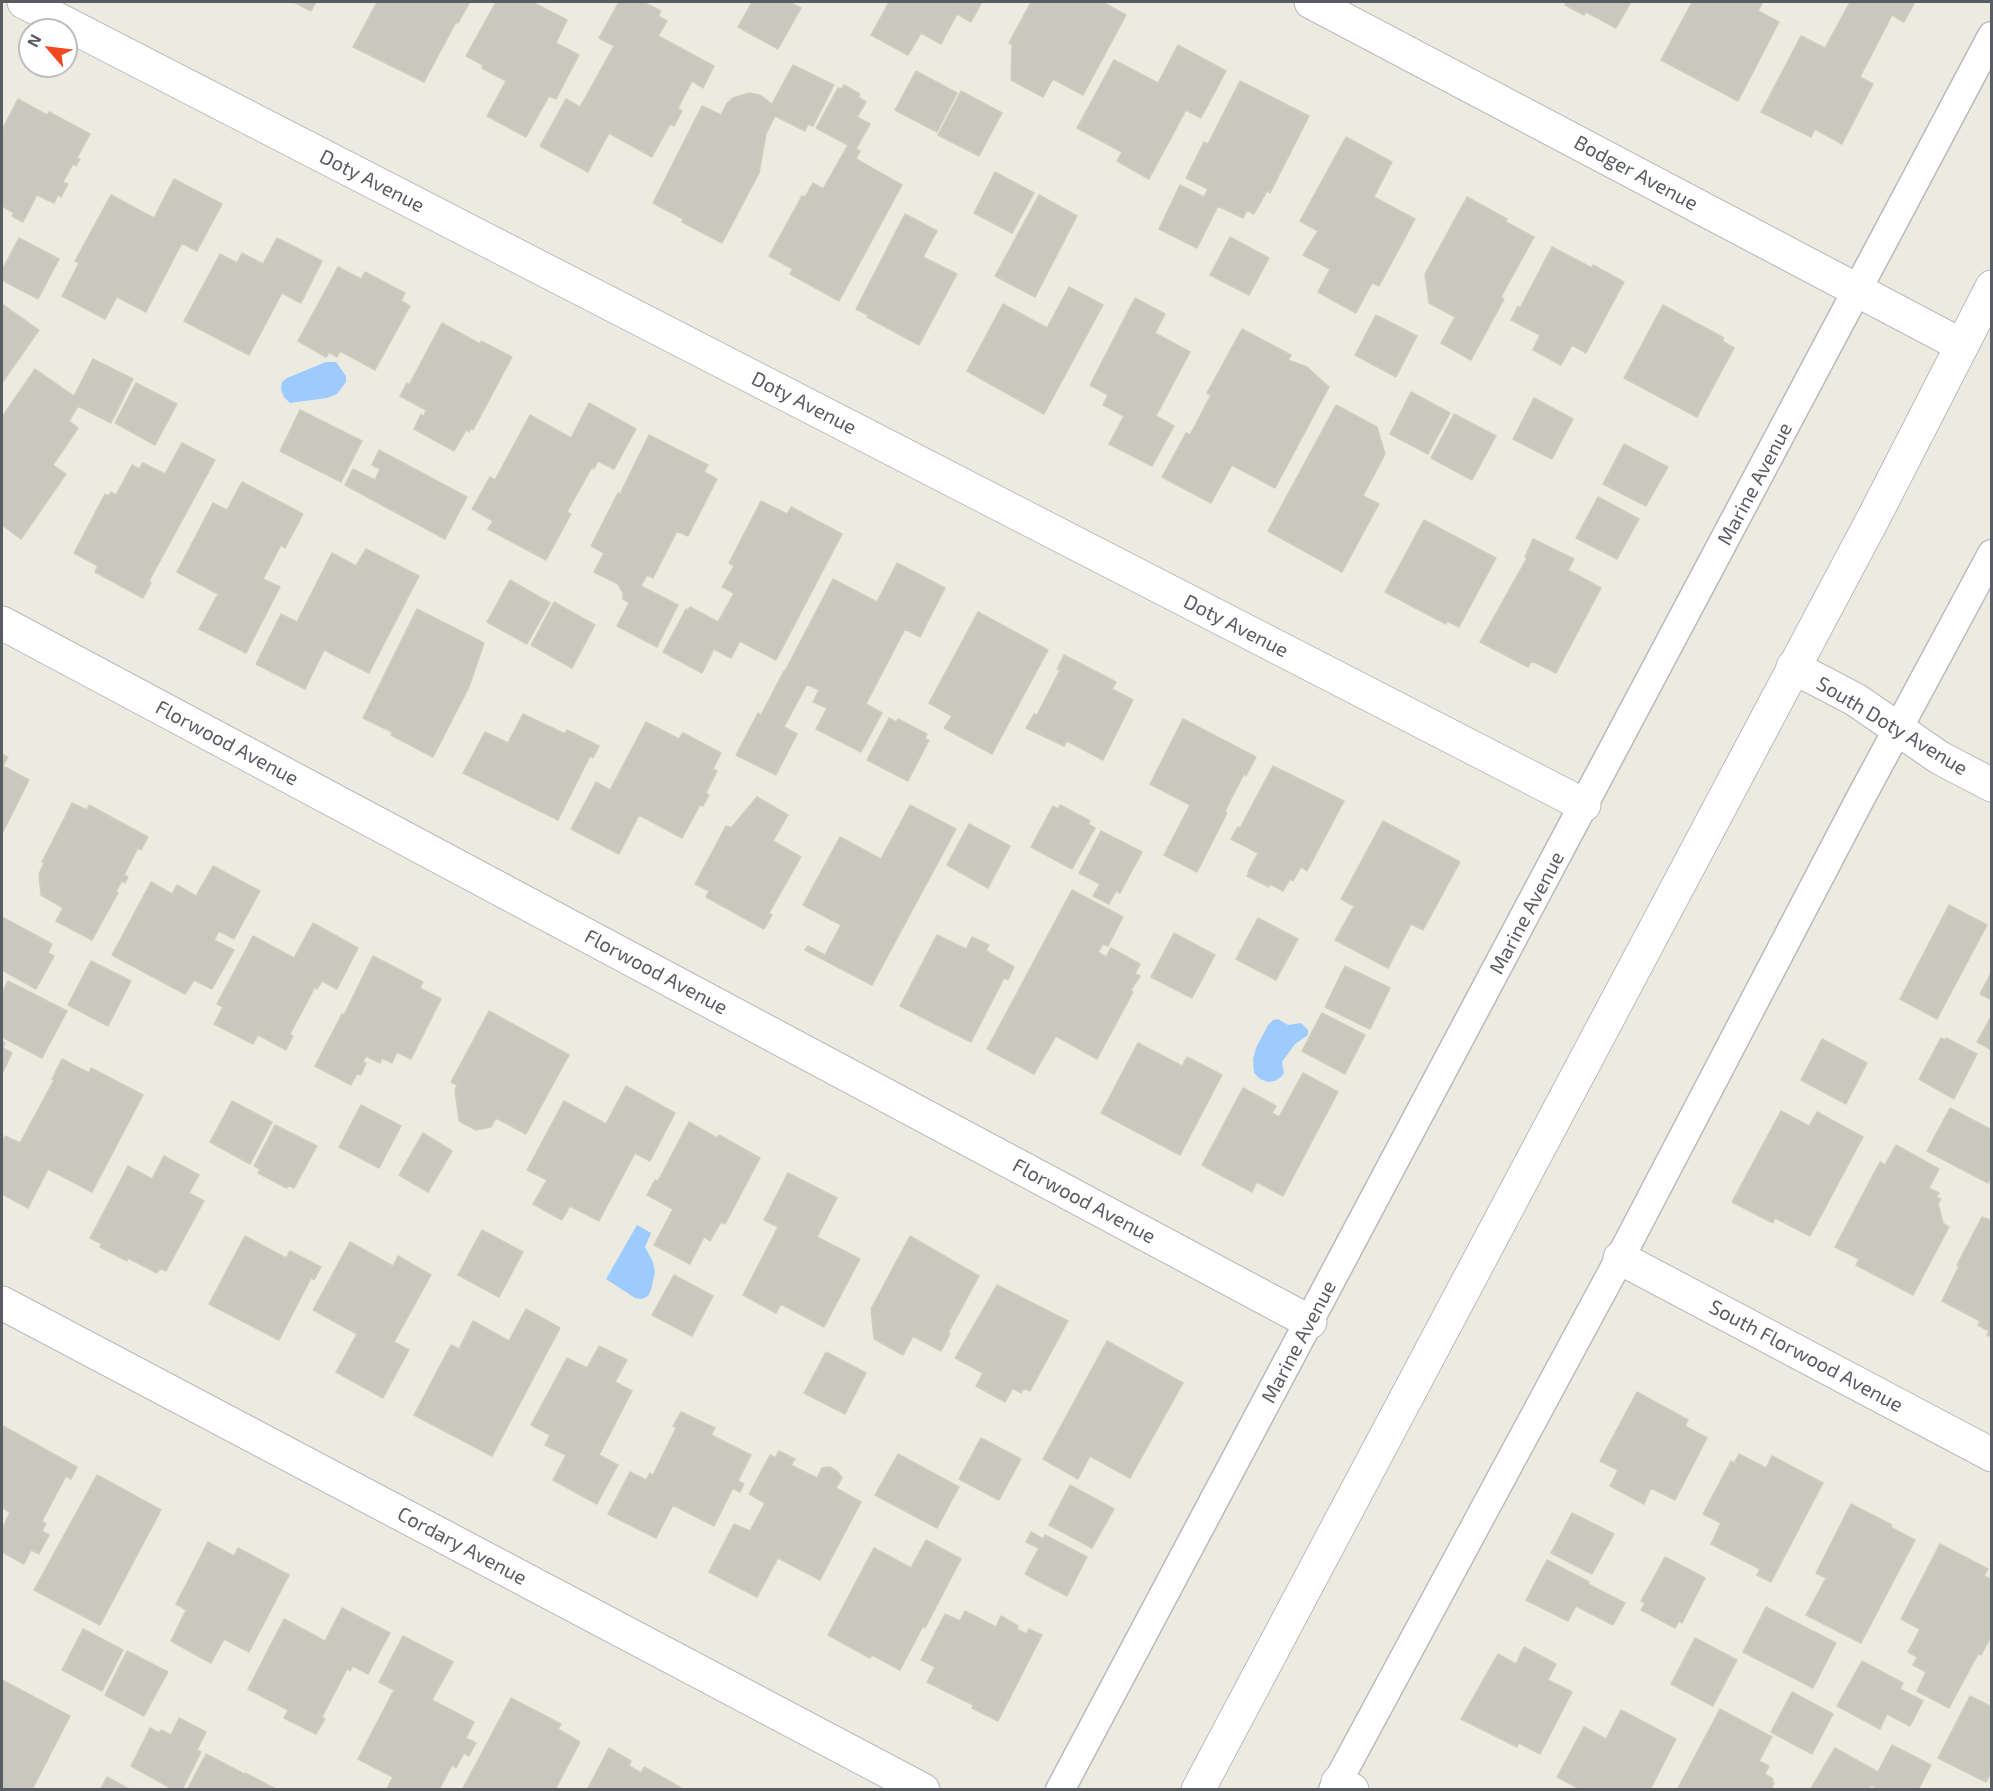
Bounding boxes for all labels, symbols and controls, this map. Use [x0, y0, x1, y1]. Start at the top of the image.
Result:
north arrow [18, 18, 78, 78]
text: N [22, 31, 45, 50]
street label: Bodger Avenue [1570, 130, 1702, 216]
street label: Doty Avenue [316, 144, 428, 218]
street label: Doty Avenue [748, 366, 860, 440]
street label: Marine Avenue [1713, 419, 1797, 549]
street label: Doty Avenue [1180, 589, 1292, 663]
street label: South Doty Avenue [1812, 671, 1972, 781]
street label: Florwood Avenue [152, 695, 302, 791]
street label: Marine Avenue [1485, 848, 1569, 978]
street label: Florwood Avenue [581, 924, 731, 1020]
street label: Florwood Avenue [1009, 1153, 1159, 1249]
street label: Marine Avenue [1257, 1277, 1341, 1407]
street label: South Florwood Avenue [1705, 1295, 1907, 1417]
street label: Cordary Avenue [393, 1502, 531, 1590]

